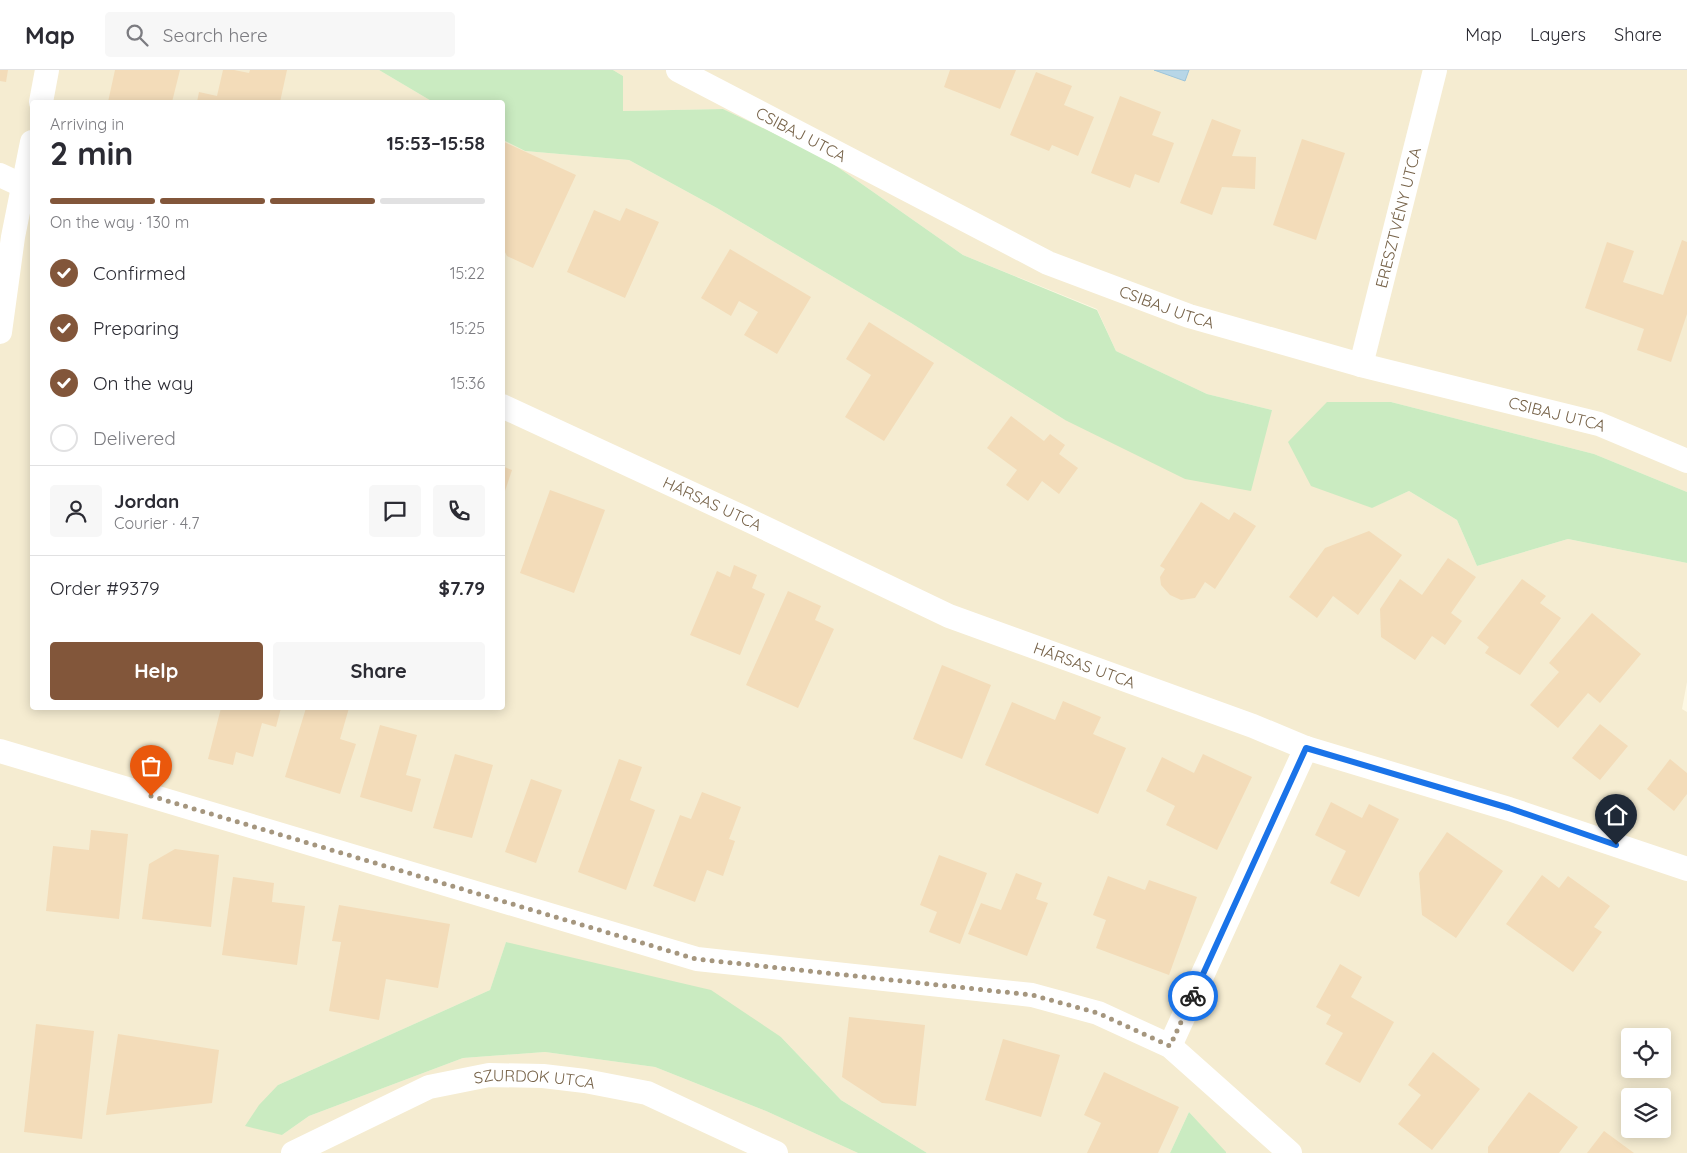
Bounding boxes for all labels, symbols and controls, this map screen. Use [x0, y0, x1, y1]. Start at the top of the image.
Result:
search box [105, 12, 455, 57]
text: Map [25, 20, 75, 50]
icon: search [123, 21, 151, 49]
text: Search here [163, 23, 268, 47]
text: Map [1465, 23, 1502, 46]
text: Layers [1530, 23, 1586, 46]
text: Share [1614, 23, 1662, 46]
street label: CSIBAJ UTCA [753, 102, 850, 166]
text: Arriving in [50, 114, 124, 134]
text: 15:53–15:58 [386, 131, 485, 155]
text: 2 min [50, 133, 133, 173]
street label: ERESZTVÉNY UTCA [1371, 145, 1425, 290]
text: On the way · 130 m [50, 212, 189, 232]
icon: check [50, 259, 78, 287]
text: Confirmed [93, 261, 186, 285]
text: 15:22 [450, 263, 485, 283]
street label: CSIBAJ UTCA [1117, 281, 1216, 333]
icon: check [50, 314, 78, 342]
text: Preparing [93, 316, 179, 340]
text: 15:25 [450, 318, 485, 338]
icon: check [50, 369, 78, 397]
text: On the way [93, 371, 194, 395]
text: 15:36 [450, 373, 485, 393]
street label: CSIBAJ UTCA [1507, 392, 1609, 436]
text: Delivered [93, 426, 176, 450]
street label: HÁRSAS UTCA [660, 472, 765, 535]
button: person [50, 485, 102, 537]
button: chat [369, 485, 421, 537]
button: phone [433, 485, 485, 537]
text: Jordan [114, 489, 179, 513]
text: Courier · 4.7 [114, 513, 199, 533]
text: Order #9379 [50, 576, 160, 600]
text: $7.79 [439, 576, 485, 600]
street label: HÁRSAS UTCA [1031, 637, 1138, 693]
button: Help [50, 642, 263, 700]
button: Share [273, 642, 485, 700]
pin [130, 745, 172, 796]
icon: bag [137, 752, 165, 780]
pin [1595, 794, 1637, 845]
icon: home [1602, 801, 1630, 829]
courier [1168, 971, 1218, 1021]
icon: bike [1179, 982, 1207, 1010]
map controls [1621, 1028, 1671, 1138]
button: locate [1621, 1028, 1671, 1078]
street label: SZURDOK UTCA [472, 1064, 597, 1093]
button: layers [1621, 1088, 1671, 1138]

